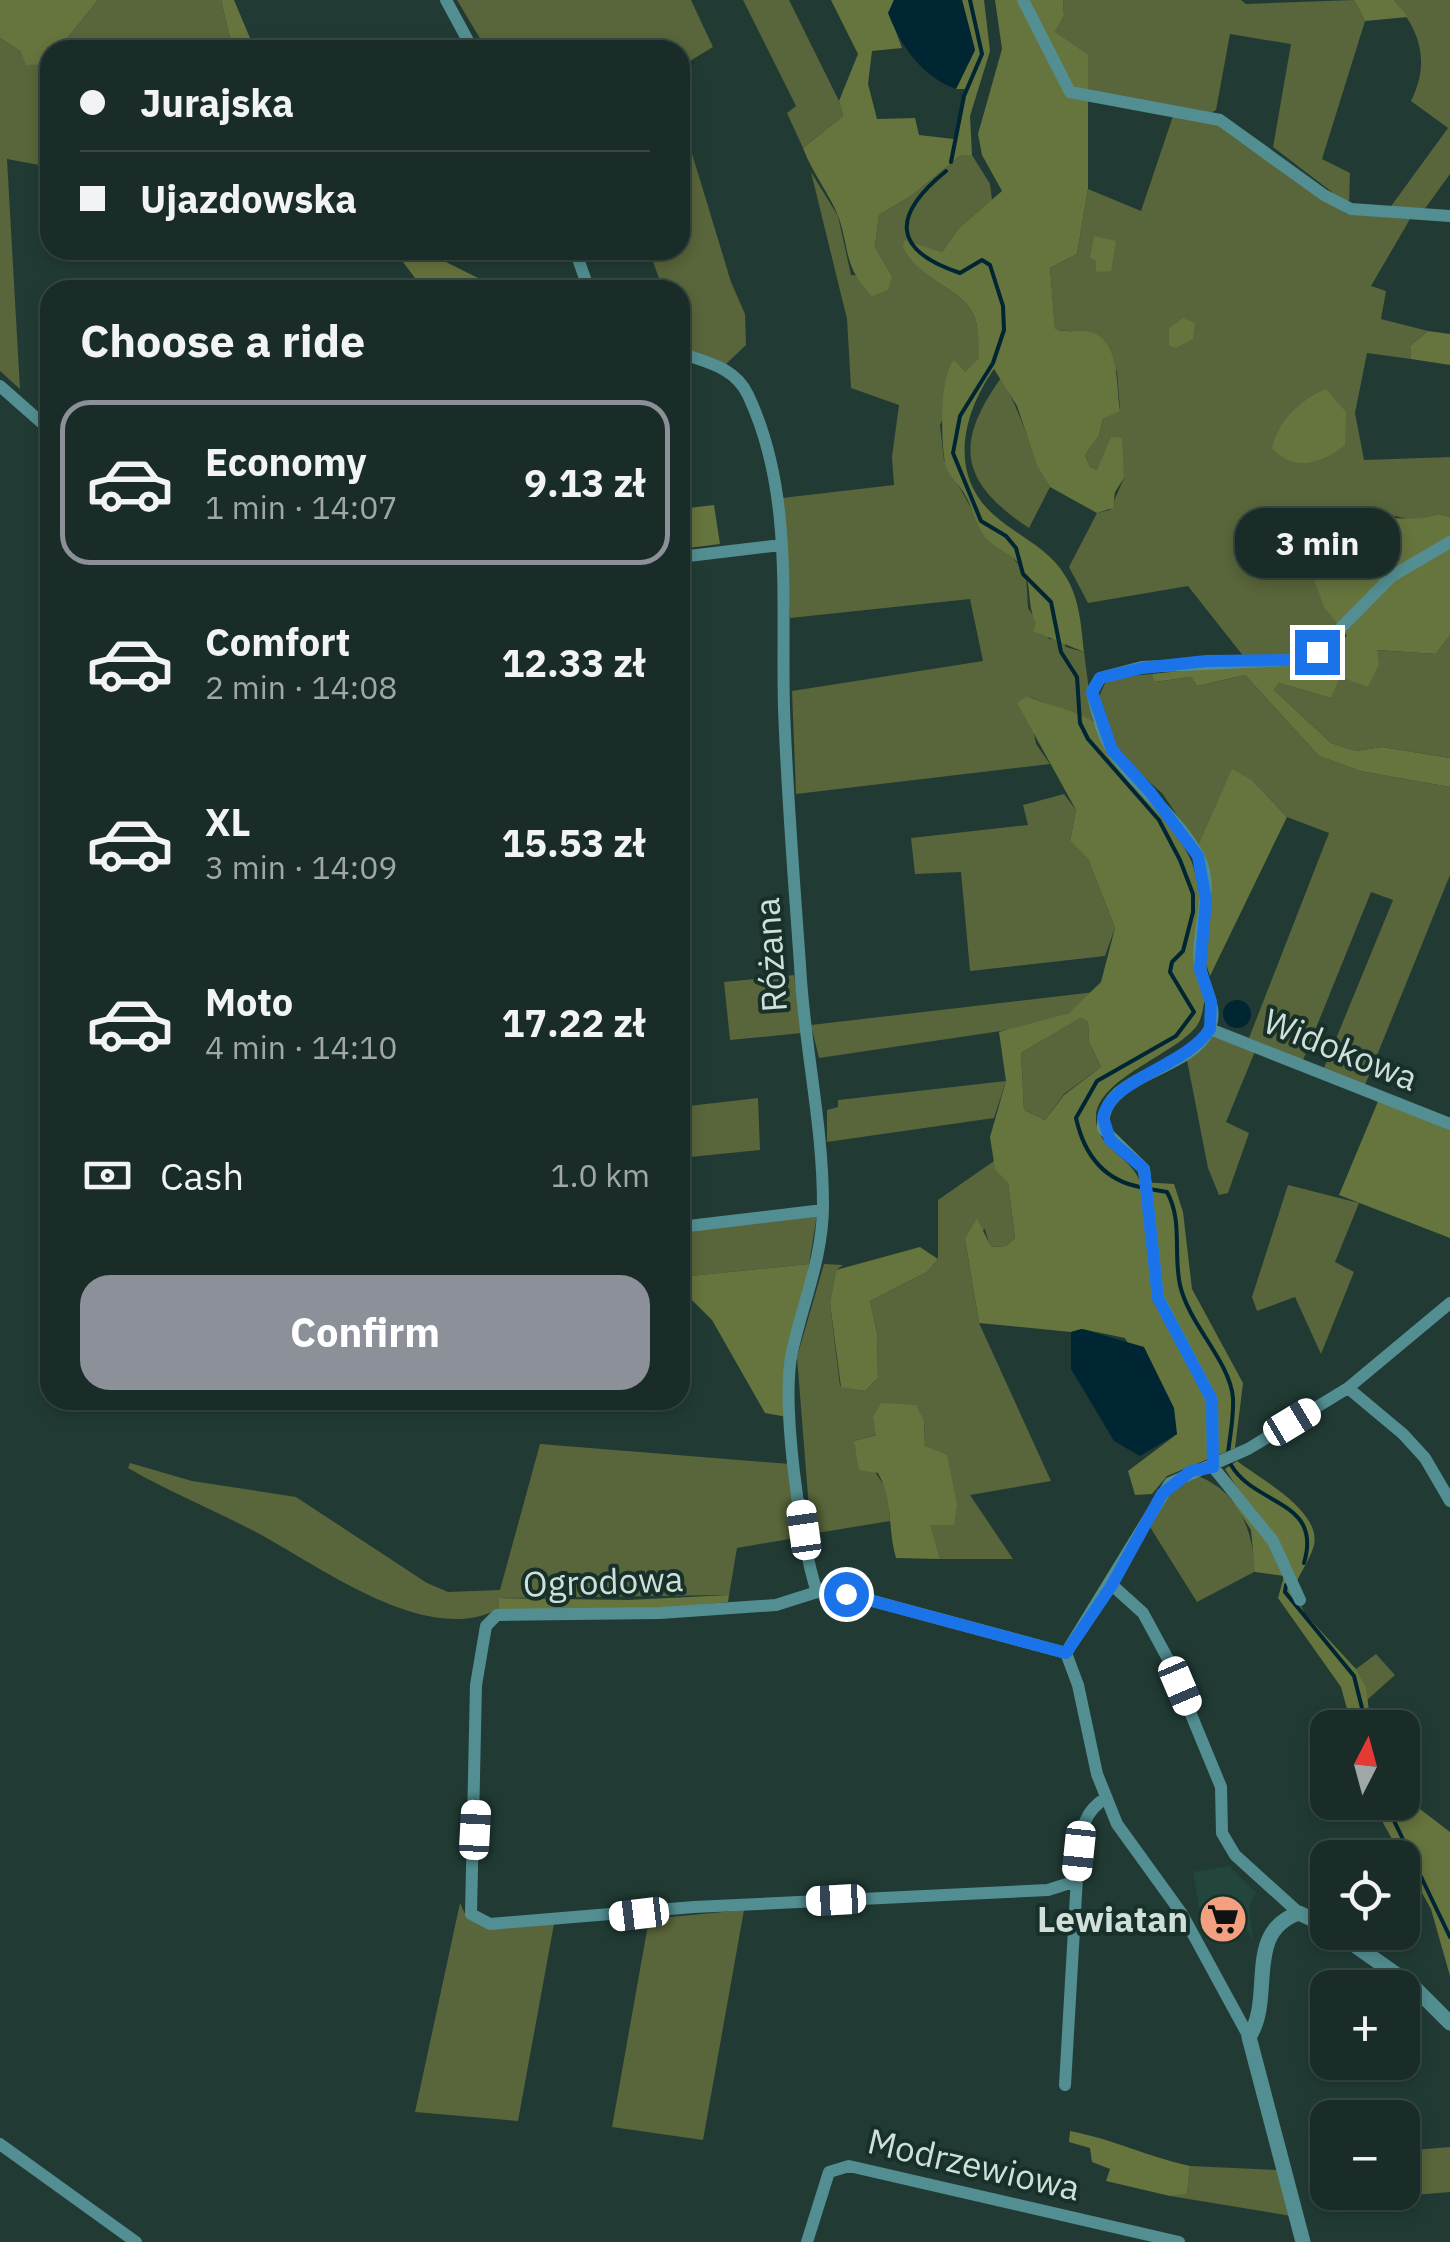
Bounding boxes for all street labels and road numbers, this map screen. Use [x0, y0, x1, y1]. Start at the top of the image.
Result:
street label: Różana [743, 896, 797, 1014]
street label: Widokowa [1257, 997, 1425, 1101]
street label: Ogrodowa [522, 1555, 684, 1607]
street label: Modrzewiowa [863, 2117, 1085, 2211]

